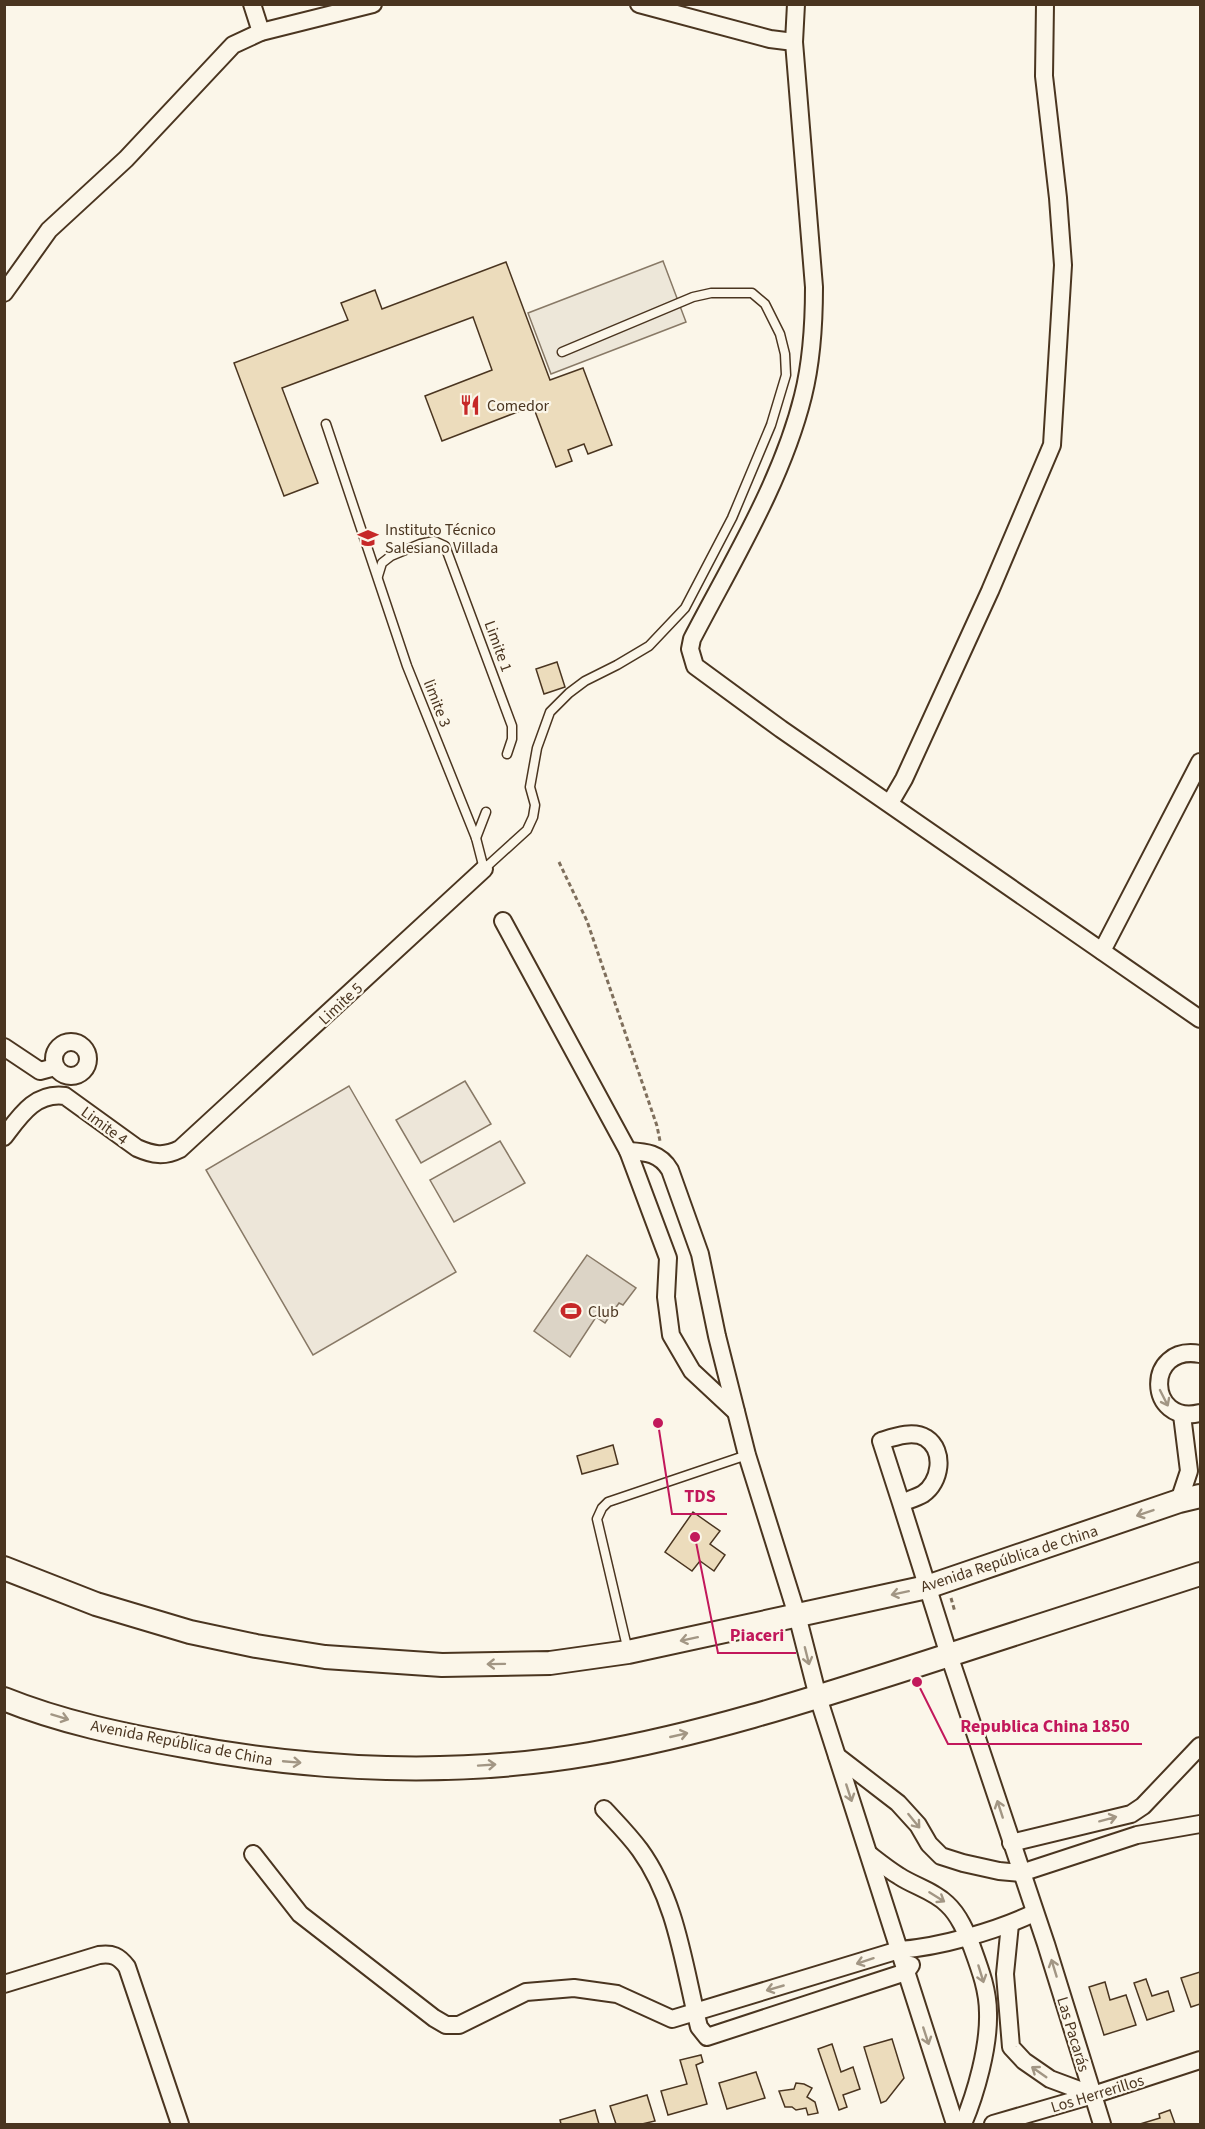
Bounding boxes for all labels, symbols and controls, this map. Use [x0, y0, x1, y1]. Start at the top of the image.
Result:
restaurant icon: Comedor [458, 393, 482, 417]
place label: Comedor [487, 395, 550, 417]
place label: Instituto Técnico Salesiano Villada [385, 519, 498, 559]
school or university icon: Instituto Técnico Salesiano Villada [356, 526, 380, 550]
street label: Limite 1 [479, 618, 518, 675]
street label: limite 3 [418, 676, 456, 730]
street label: Limite 5 [314, 978, 368, 1030]
street label: Limite 4 [76, 1101, 132, 1150]
sports icon: Club [559, 1299, 583, 1323]
place label: Club [588, 1301, 619, 1323]
one-way arrow [1158, 1389, 1170, 1407]
callout: TDS [672, 1478, 727, 1514]
text: TDS [684, 1484, 716, 1509]
one-way arrow [1136, 1508, 1155, 1519]
street label: Avenida República de China [918, 1520, 1101, 1598]
one-way arrow [890, 1588, 910, 1599]
callout: Piaceri [718, 1617, 796, 1653]
text: Piaceri [730, 1623, 784, 1648]
one-way arrow [679, 1634, 699, 1645]
one-way arrow [802, 1646, 814, 1665]
one-way arrow [486, 1658, 506, 1670]
callout: Republica China 1850 [948, 1708, 1142, 1744]
one-way arrow [50, 1712, 69, 1723]
text: Republica China 1850 [960, 1714, 1130, 1739]
street label: Avenida República de China [89, 1715, 275, 1771]
one-way arrow [670, 1728, 689, 1740]
one-way arrow [282, 1757, 302, 1768]
one-way arrow [477, 1759, 497, 1770]
one-way arrow [845, 1783, 856, 1802]
one-way arrow [994, 1800, 1005, 1819]
one-way arrow [907, 1812, 920, 1828]
one-way arrow [1098, 1813, 1117, 1825]
one-way arrow [928, 1891, 944, 1903]
one-way arrow [856, 1956, 875, 1967]
one-way arrow [1047, 1959, 1058, 1978]
one-way arrow [976, 1964, 987, 1983]
one-way arrow [766, 1983, 785, 1994]
street label: Las Pacarás [1051, 1994, 1095, 2075]
one-way arrow [921, 2026, 932, 2045]
one-way arrow [1032, 2066, 1048, 2078]
street label: Los Herrerillos [1048, 2069, 1147, 2119]

